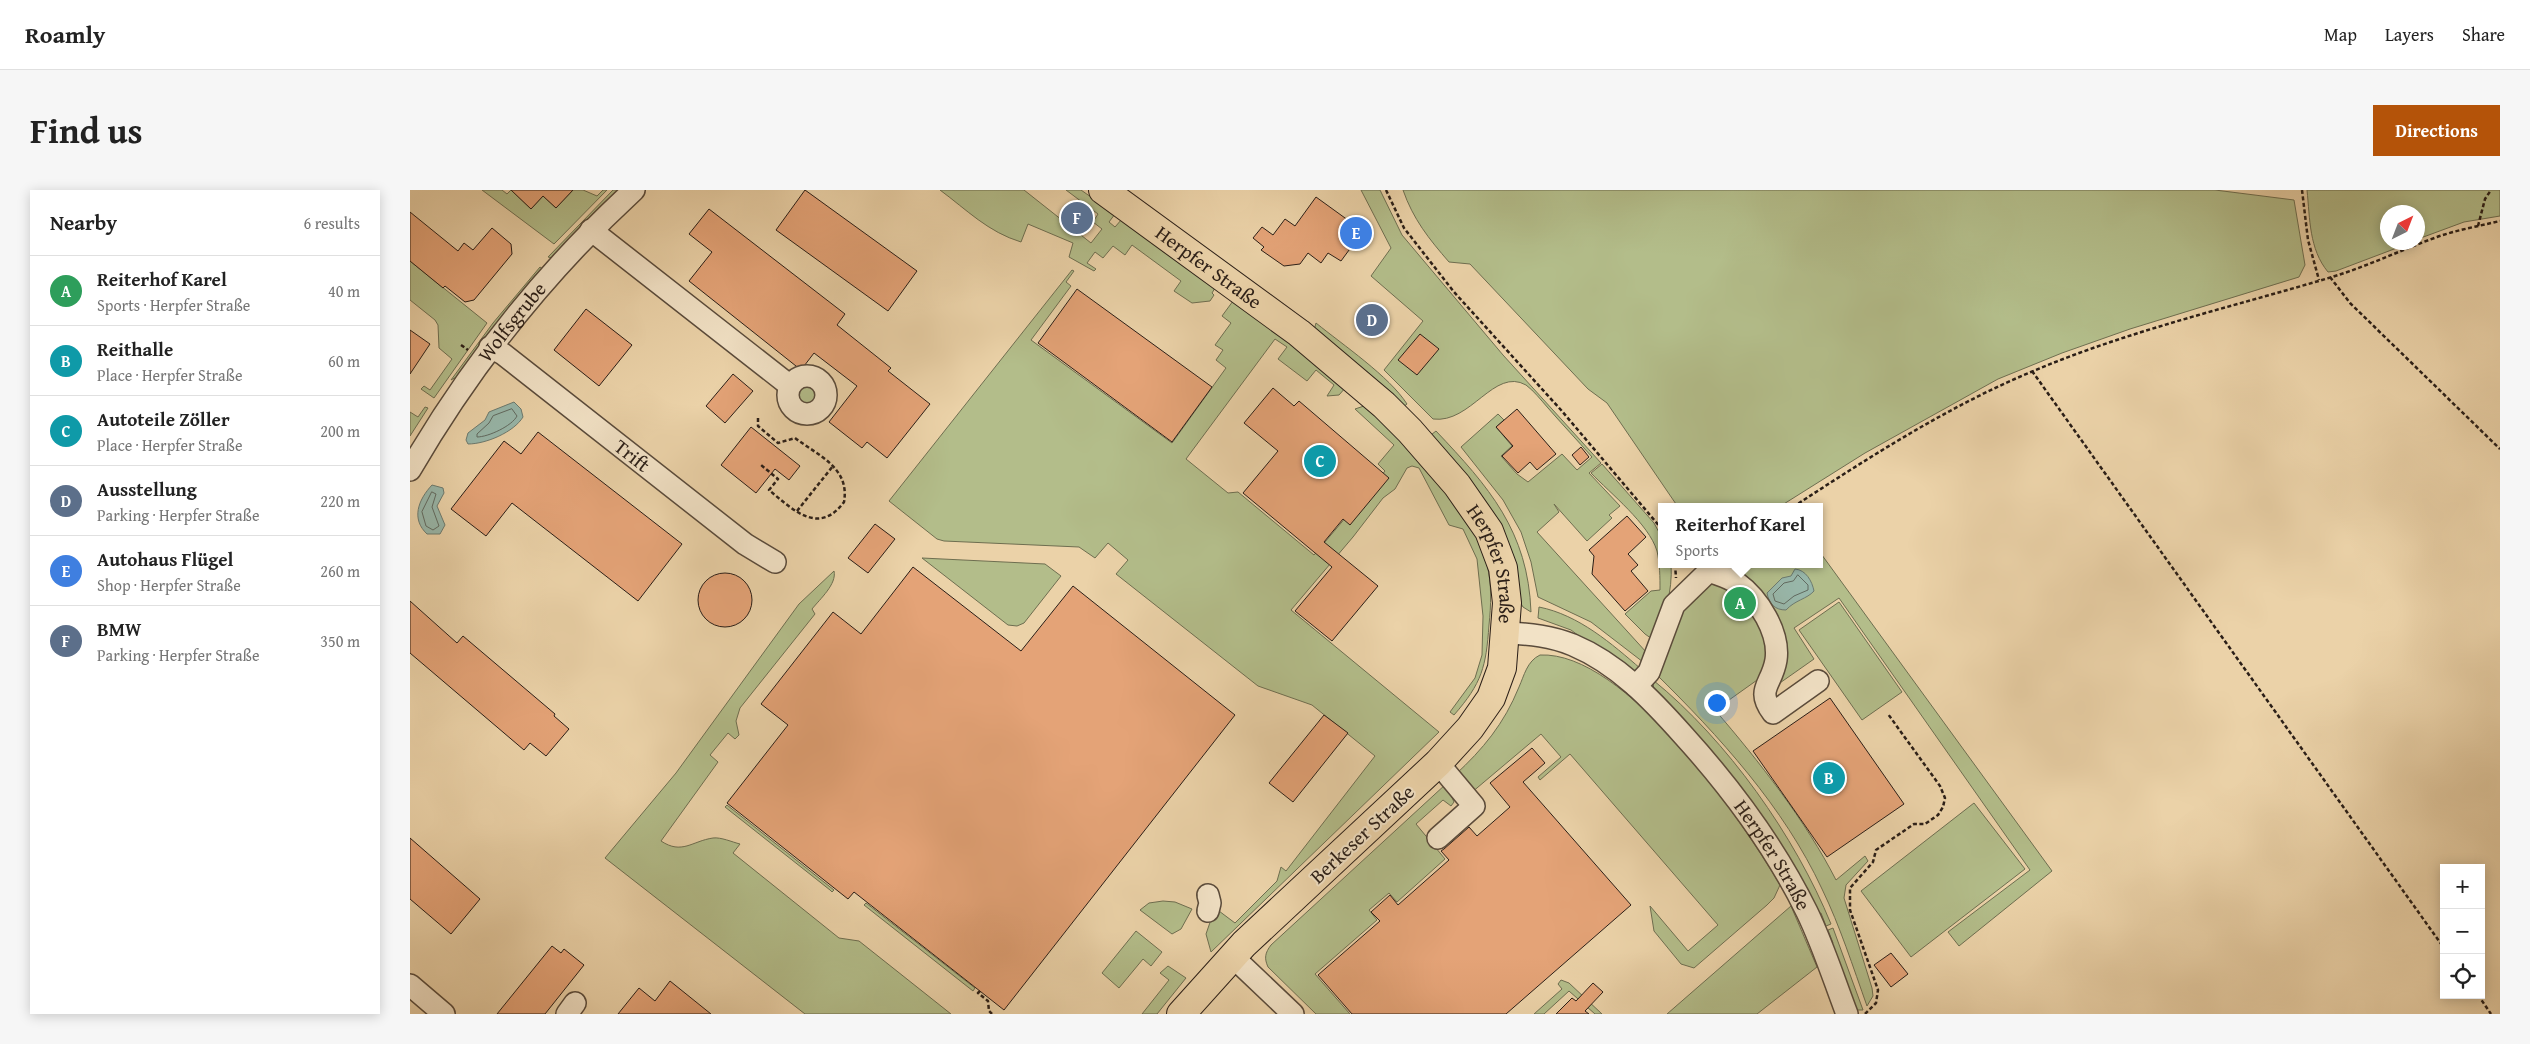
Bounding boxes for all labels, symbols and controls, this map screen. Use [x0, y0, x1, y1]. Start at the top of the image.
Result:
text: Roamly [25, 17, 105, 52]
text: Map [2324, 21, 2357, 48]
text: Layers [2385, 21, 2434, 48]
text: Share [2462, 21, 2505, 48]
text: Find us [30, 105, 143, 156]
button: Directions [2373, 105, 2500, 156]
pin: F [1061, 199, 1093, 237]
north arrow [2380, 205, 2425, 250]
text: Nearby [50, 207, 117, 238]
text: 6 results [303, 211, 360, 235]
pin: E [1340, 214, 1372, 252]
street label: Herpfer Straße [1150, 218, 1268, 316]
text: Reiterhof Karel [97, 265, 227, 293]
street label: Wolfsgrube [470, 275, 552, 368]
text: A [61, 279, 71, 303]
text: 40 m [328, 279, 360, 303]
text: Sports · Herpfer Straße [97, 293, 250, 317]
pin: D [1356, 301, 1388, 339]
text: Reithalle [97, 335, 173, 363]
text: B [61, 349, 71, 373]
text: 60 m [328, 349, 360, 373]
text: Place · Herpfer Straße [97, 363, 242, 387]
text: Autoteile Zöller [97, 405, 230, 433]
text: C [61, 419, 71, 443]
text: 200 m [320, 419, 360, 443]
street label: Trift [608, 432, 657, 478]
text: Place · Herpfer Straße [97, 433, 242, 457]
pin: C [1304, 442, 1336, 480]
text: Ausstellung [97, 475, 197, 503]
text: D [61, 489, 71, 513]
text: 220 m [320, 489, 360, 513]
street label: Herpfer Straße [1460, 498, 1522, 625]
text: Parking · Herpfer Straße [97, 503, 259, 527]
popup [1658, 503, 1823, 568]
text: Reiterhof Karel [1676, 510, 1805, 538]
text: Sports [1676, 538, 1719, 562]
text: Autohaus Flügel [97, 545, 233, 573]
text: E [62, 559, 70, 583]
text: 260 m [320, 559, 360, 583]
text: Shop · Herpfer Straße [97, 573, 241, 597]
pin: A [1724, 584, 1756, 622]
text: BMW [97, 615, 141, 643]
text: F [62, 629, 70, 653]
text: 350 m [320, 629, 360, 653]
text: Parking · Herpfer Straße [97, 643, 259, 667]
your location [1704, 690, 1730, 716]
pin: B [1813, 759, 1845, 797]
street label: Berkeser Straße [1303, 778, 1420, 890]
street label: Herpfer Straße [1728, 793, 1819, 915]
map controls [2440, 864, 2485, 999]
button: + [2440, 864, 2485, 909]
button: − [2440, 909, 2485, 954]
button: locate [2440, 954, 2485, 999]

